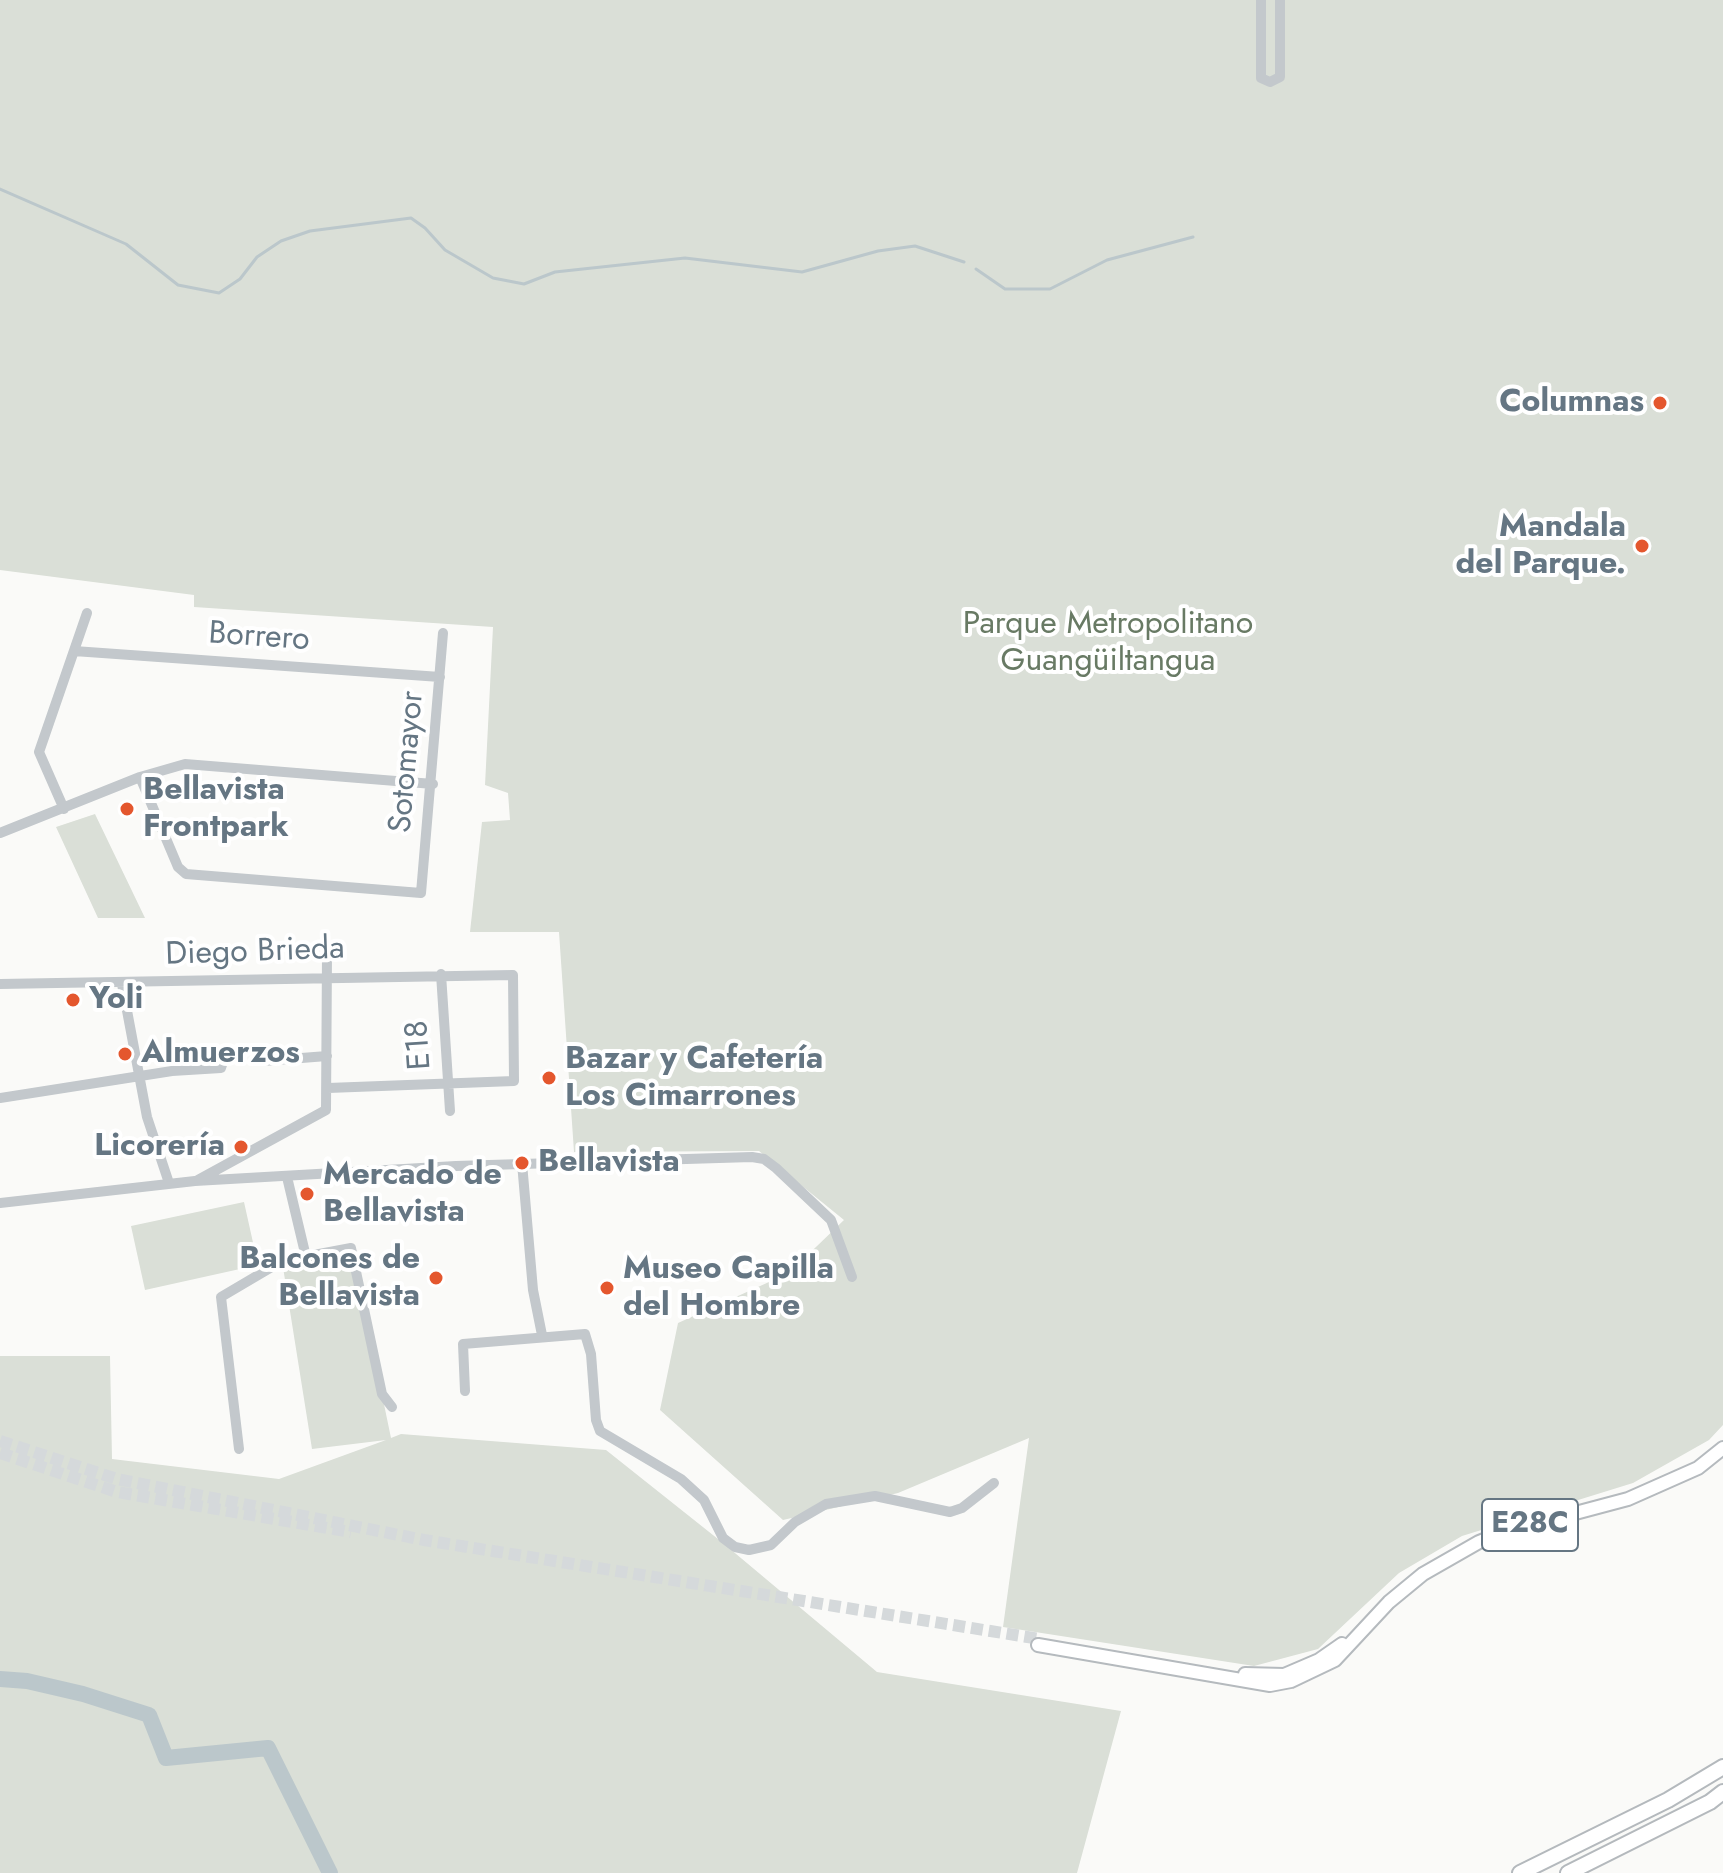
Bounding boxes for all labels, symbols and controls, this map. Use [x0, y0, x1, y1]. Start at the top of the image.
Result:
place label: Columnas [1499, 384, 1644, 422]
marker: Columnas [1651, 394, 1669, 412]
place label: Mandala del Parque. [1456, 509, 1626, 584]
marker: Mandala del Parque. [1633, 537, 1651, 555]
park label: Parque Metropolitano Guangüiltangua [963, 606, 1253, 681]
street label: Borrero [207, 615, 311, 661]
street label: Sotomayor [383, 689, 433, 835]
place label: Bellavista Frontpark [143, 772, 289, 847]
marker: Bellavista Frontpark [118, 800, 136, 818]
street label: Diego Brieda [165, 931, 345, 975]
place label: Yoli [89, 981, 143, 1019]
marker: Yoli [64, 991, 82, 1009]
street label: E18 [399, 1019, 441, 1071]
place label: Almuerzos [141, 1035, 300, 1073]
place label: Bazar y Cafetería Los Cimarrones [565, 1041, 823, 1116]
marker: Almuerzos [116, 1045, 134, 1063]
marker: Bazar y Cafetería Los Cimarrones [540, 1069, 558, 1087]
place label: Licorería [94, 1128, 225, 1166]
marker: Licorería [232, 1138, 250, 1156]
place label: Bellavista [538, 1144, 680, 1182]
marker: Bellavista [513, 1154, 531, 1172]
place label: Mercado de Bellavista [323, 1157, 502, 1232]
marker: Mercado de Bellavista [298, 1185, 316, 1203]
place label: Balcones de Bellavista [239, 1241, 420, 1316]
place label: Museo Capilla del Hombre [623, 1251, 834, 1326]
marker: Balcones de Bellavista [427, 1269, 445, 1287]
marker: Museo Capilla del Hombre [598, 1279, 616, 1297]
road number: E28C [1482, 1499, 1578, 1551]

